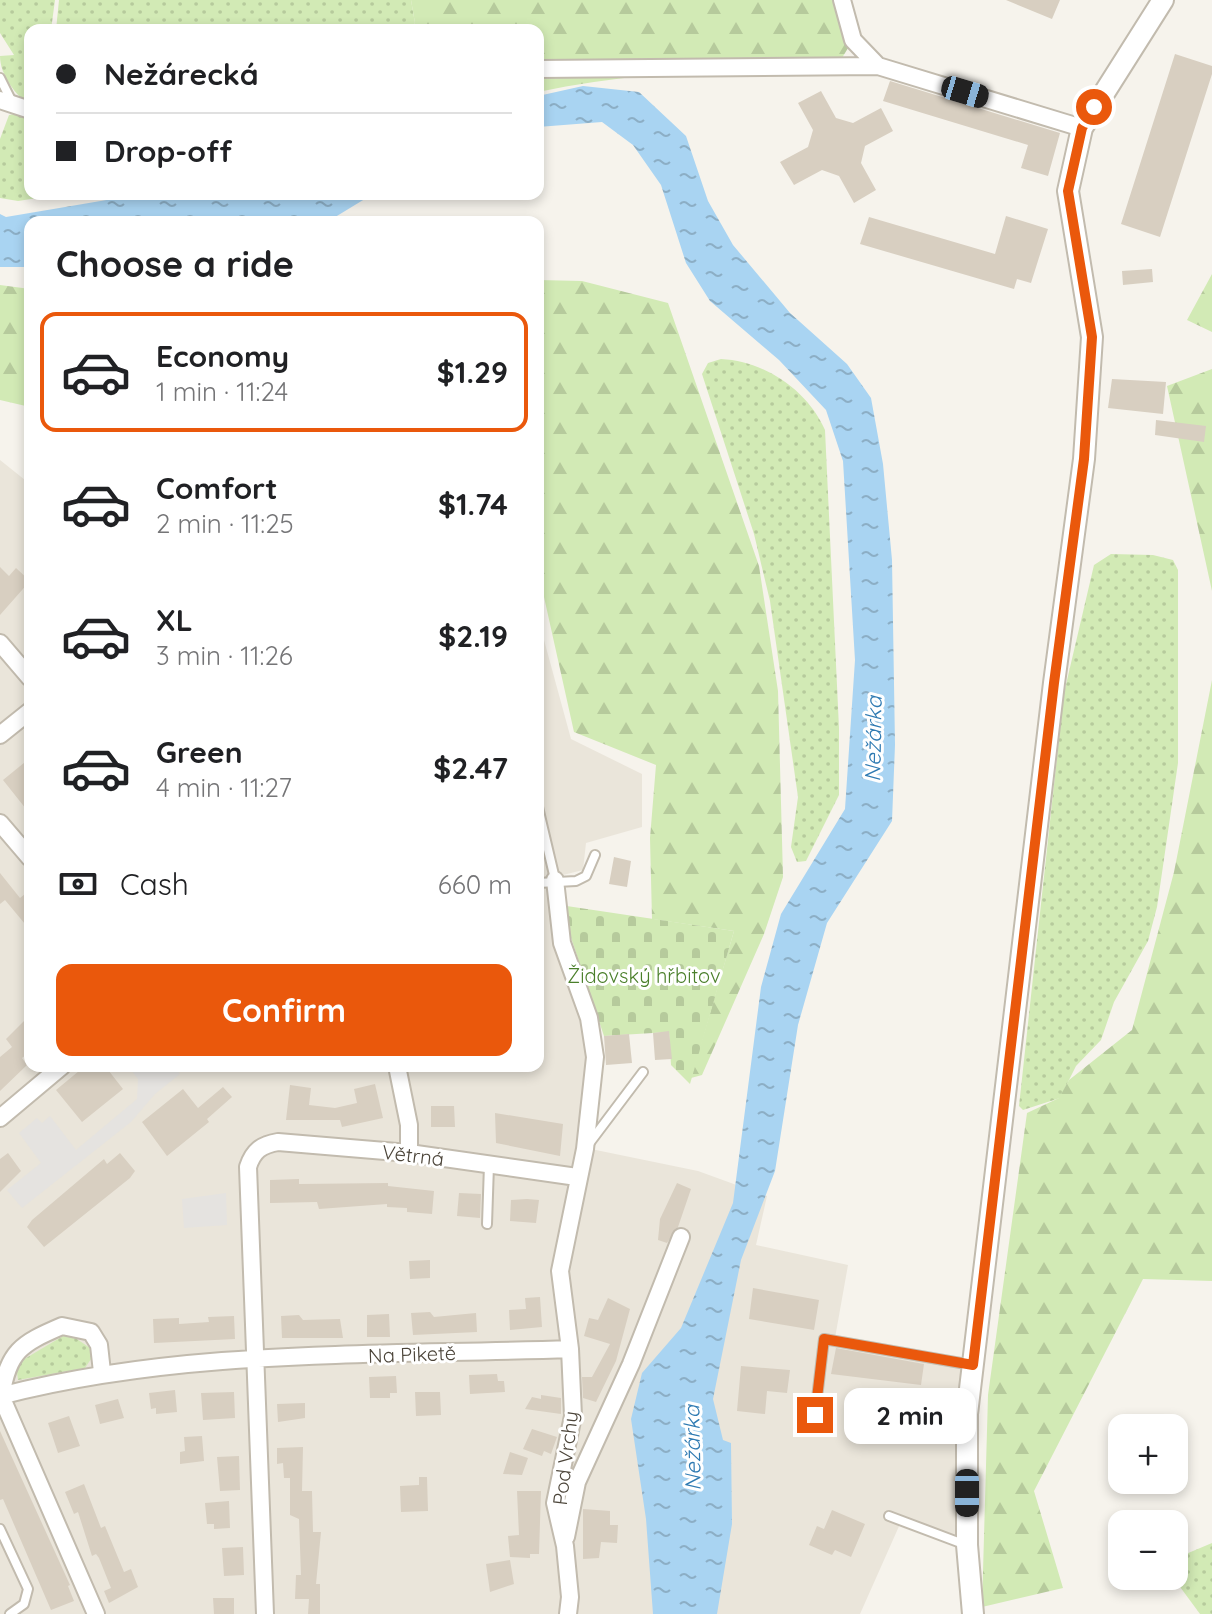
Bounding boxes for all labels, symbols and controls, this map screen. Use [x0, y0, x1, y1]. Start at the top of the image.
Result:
text: Nežárecká [104, 55, 259, 93]
car [939, 74, 991, 110]
route start [1076, 89, 1112, 125]
text: Drop-off [104, 132, 232, 170]
text: Choose a ride [56, 241, 294, 286]
icon: car [60, 336, 132, 408]
text: Economy [156, 337, 289, 375]
text: $1.29 [437, 353, 508, 391]
text: 1 min · 11:24 [156, 375, 288, 408]
icon: car [60, 468, 132, 540]
text: Comfort [156, 469, 277, 507]
text: $1.74 [438, 485, 508, 523]
text: 2 min · 11:25 [156, 507, 294, 540]
icon: car [60, 600, 132, 672]
text: XL [156, 601, 193, 639]
text: $2.19 [438, 617, 508, 655]
text: 3 min · 11:26 [156, 639, 293, 672]
water label: Nežárka [858, 694, 888, 782]
icon: car [60, 732, 132, 804]
text: Green [156, 733, 243, 771]
text: $2.47 [433, 749, 508, 787]
text: 4 min · 11:27 [156, 771, 292, 804]
icon: cash [56, 862, 100, 906]
text: Cash [120, 865, 189, 903]
text: 660 m [438, 868, 512, 901]
park label: Židovský hřbitov [567, 963, 721, 988]
button: Confirm [56, 964, 512, 1056]
street label: Větrná [381, 1139, 445, 1171]
street label: Na Piketě [368, 1340, 456, 1368]
callout: 2 min [843, 1387, 975, 1443]
route end [797, 1397, 833, 1433]
text: 2 min [876, 1399, 944, 1432]
water label: Nežárka [677, 1403, 707, 1491]
street label: Pod Vrchy [547, 1409, 583, 1507]
map controls [1108, 1414, 1188, 1590]
button: + [1108, 1414, 1188, 1494]
car [955, 1469, 979, 1517]
button: − [1108, 1510, 1188, 1590]

